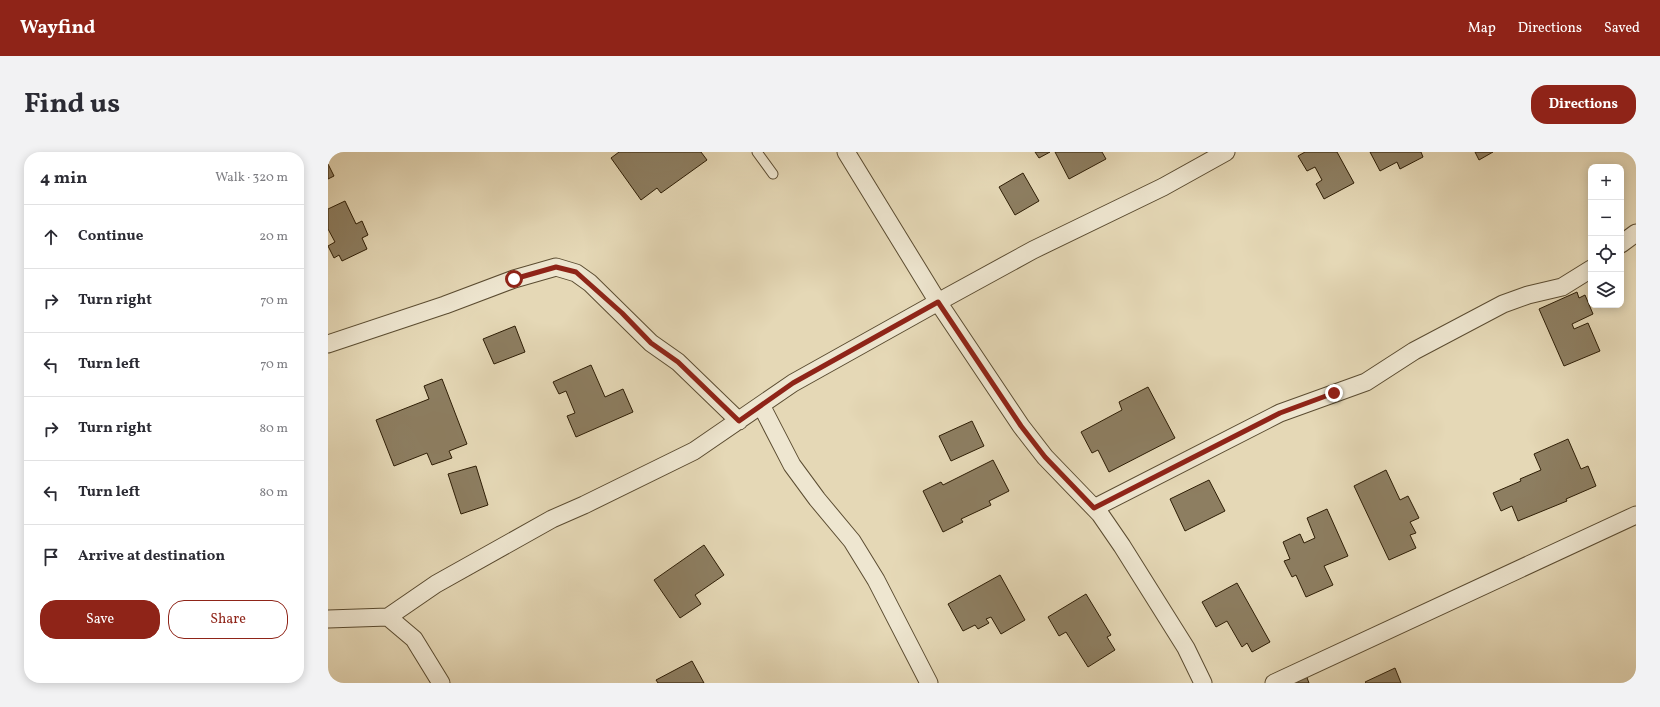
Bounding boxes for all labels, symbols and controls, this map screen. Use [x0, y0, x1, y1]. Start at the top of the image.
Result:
text: Wayfind [20, 15, 95, 41]
text: Map [1468, 19, 1496, 38]
text: Directions [1518, 19, 1582, 38]
text: Saved [1604, 19, 1640, 38]
text: Find us [24, 85, 120, 124]
button: Directions [1531, 85, 1636, 124]
map controls [1588, 164, 1624, 308]
button: + [1588, 164, 1624, 200]
text: 4 min [40, 167, 87, 190]
text: Walk · 320 m [215, 169, 288, 187]
button: − [1588, 200, 1624, 236]
icon: ahead [40, 226, 62, 248]
text: Continue [78, 226, 143, 247]
text: 20 m [259, 228, 288, 246]
button: locate [1588, 236, 1624, 272]
route start [505, 270, 523, 288]
button: layers [1588, 272, 1624, 308]
icon: right [40, 290, 62, 312]
text: Turn right [78, 290, 152, 311]
text: 70 m [260, 292, 288, 310]
icon: left [40, 354, 62, 376]
text: Turn left [78, 354, 140, 375]
text: 70 m [260, 356, 288, 374]
route end [1325, 384, 1343, 402]
icon: right [40, 418, 62, 440]
text: Turn right [78, 418, 152, 439]
text: 80 m [259, 420, 288, 438]
icon: left [40, 482, 62, 504]
text: Turn left [78, 482, 140, 503]
text: 80 m [259, 484, 288, 502]
icon: arrive [40, 546, 62, 568]
text: Arrive at destination [78, 546, 225, 567]
button: Save [40, 600, 160, 639]
button: Share [168, 600, 288, 639]

